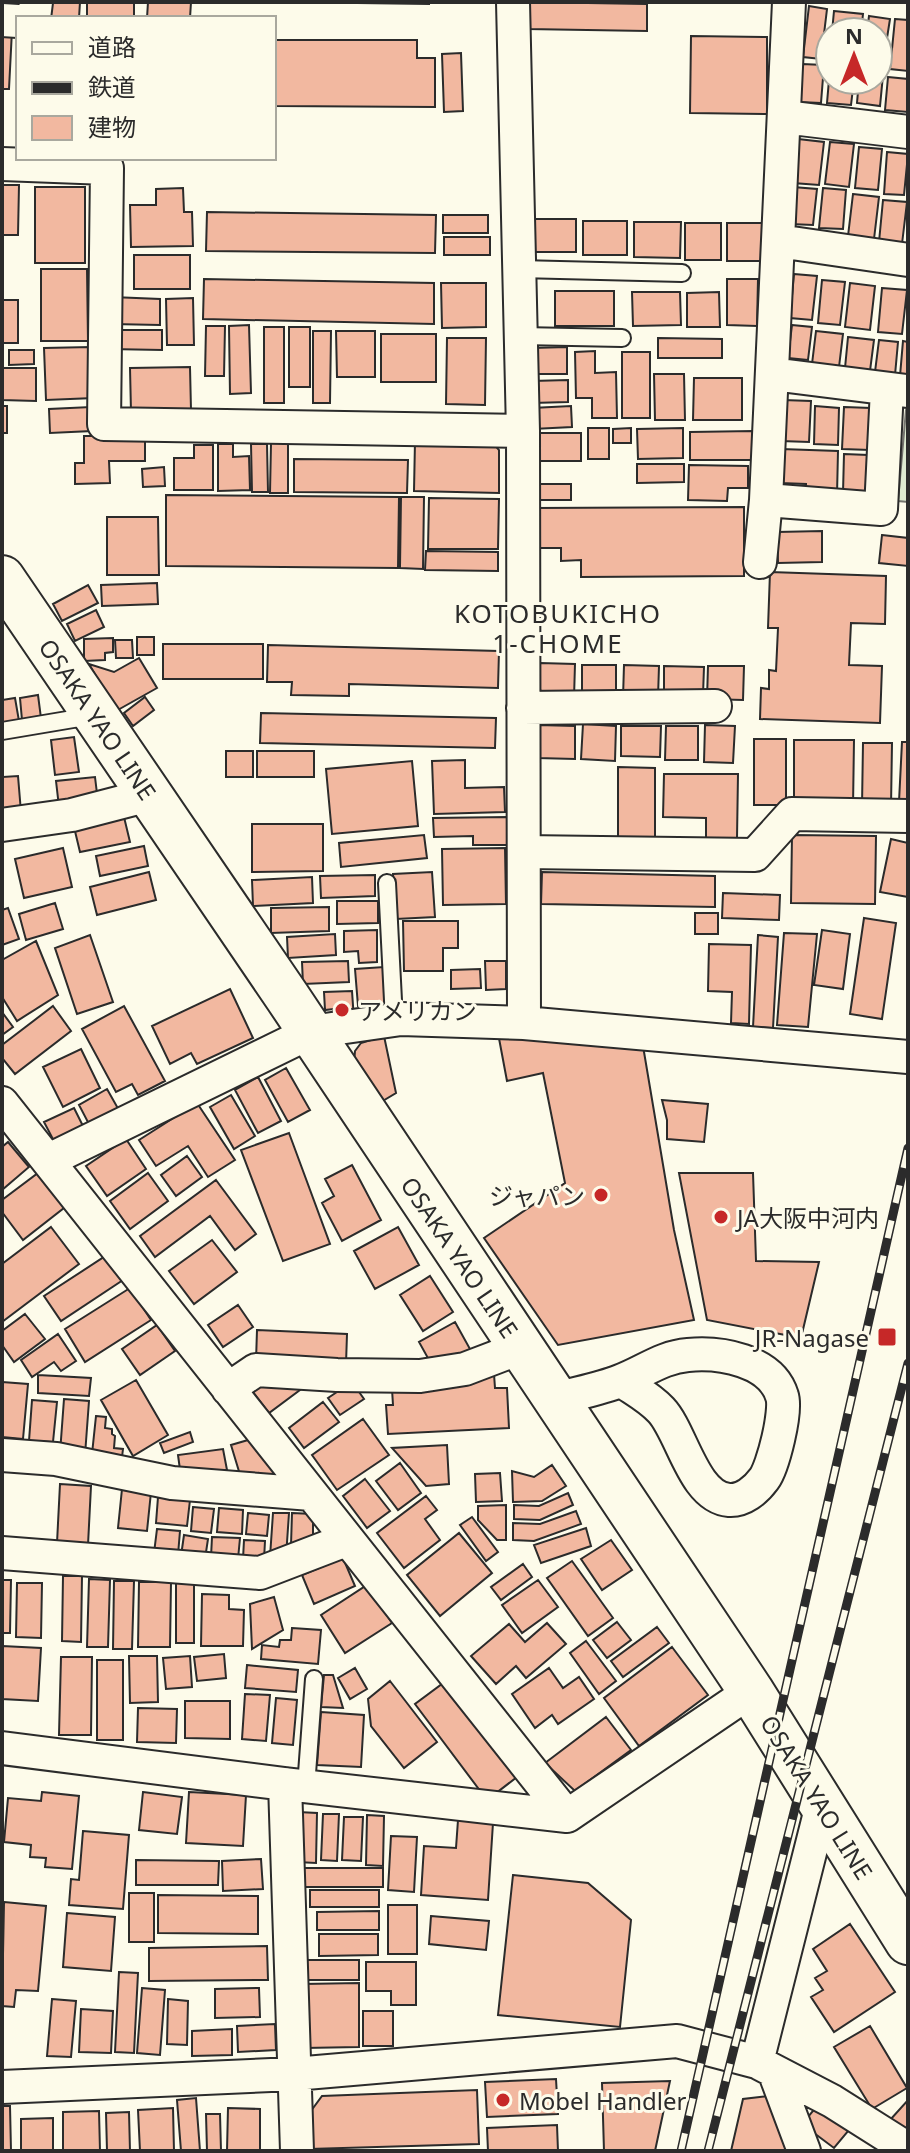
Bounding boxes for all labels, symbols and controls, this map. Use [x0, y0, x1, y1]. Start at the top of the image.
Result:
legend [16, 16, 276, 160]
north arrow [814, 16, 894, 96]
text: N [845, 20, 863, 50]
text: 道路 [88, 30, 136, 63]
text: 鉄道 [88, 70, 136, 103]
text: 建物 [88, 110, 136, 143]
district label: KOTOBUKICHO 1-CHOME [454, 595, 662, 661]
street label: OSAKA YAO LINE [32, 632, 164, 806]
place label: アメリカン [358, 994, 477, 1027]
marker: アメリカン [333, 1001, 351, 1019]
street label: OSAKA YAO LINE [394, 1170, 526, 1344]
place label: ジャパン [489, 1179, 585, 1212]
marker: ジャパン [592, 1186, 610, 1204]
place label: JA大阪中河内 [735, 1201, 879, 1234]
marker: JA大阪中河内 [712, 1208, 730, 1226]
place label: JR-Nagase [753, 1321, 869, 1354]
marker: JR-Nagase [876, 1326, 898, 1348]
street label: OSAKA YAO LINE [753, 1709, 881, 1885]
place label: Mobel Handler [519, 2084, 687, 2117]
marker: Mobel Handler [494, 2091, 512, 2109]

